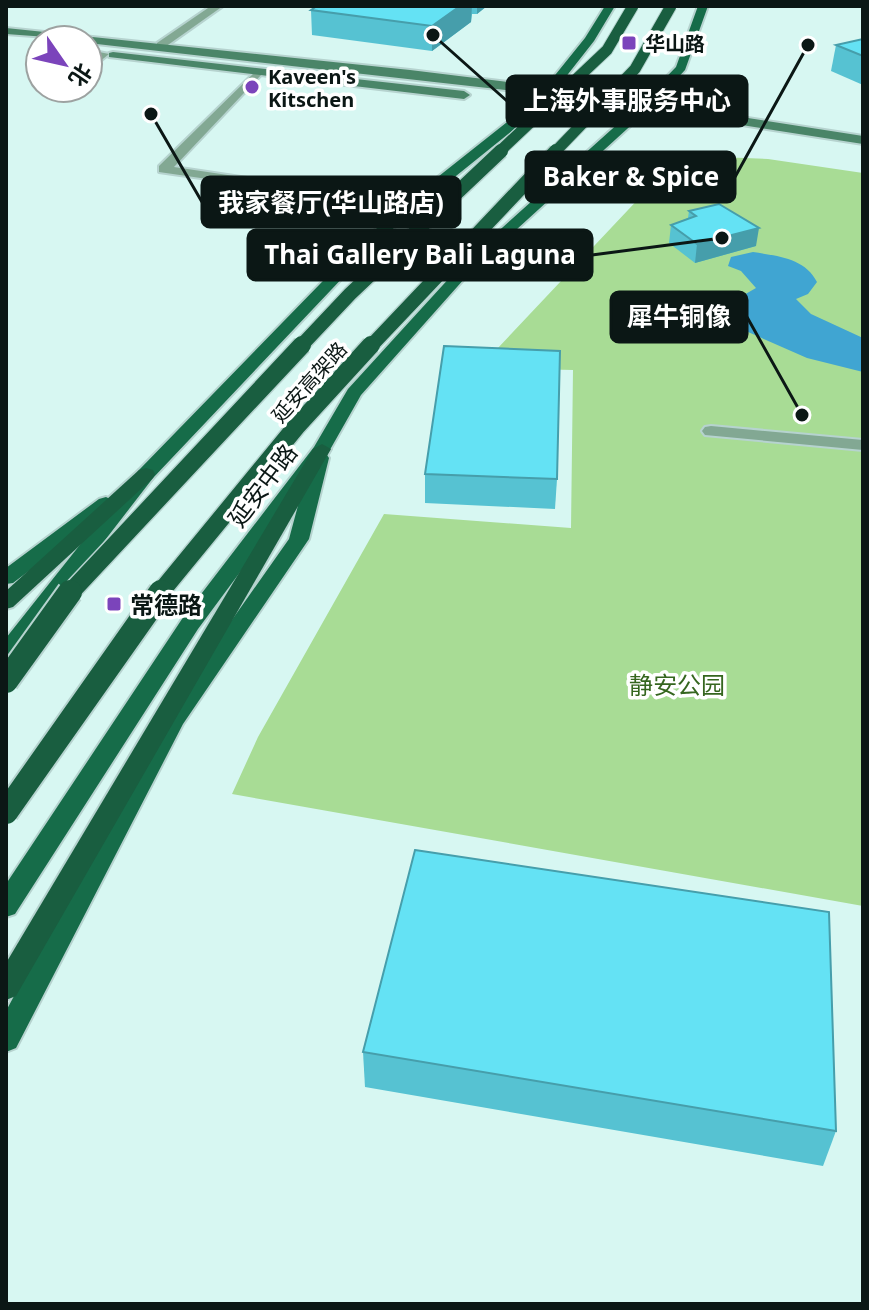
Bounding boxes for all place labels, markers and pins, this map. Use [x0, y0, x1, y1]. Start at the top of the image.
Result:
place label: 华山路 [645, 30, 705, 57]
marker: 华山路 [620, 34, 638, 52]
place label: Kaveen's Kitschen [268, 63, 356, 113]
callout: 上海外事服务中心 [507, 76, 747, 126]
marker: Kaveen's Kitschen [243, 78, 261, 96]
callout: Baker & Spice [526, 152, 735, 202]
callout: 我家餐厅(华山路店) [202, 177, 460, 227]
callout: Thai Gallery Bali Laguna [248, 230, 592, 280]
callout: 犀牛铜像 [611, 292, 747, 342]
place label: 常德路 [130, 588, 202, 621]
marker: 常德路 [105, 595, 123, 613]

